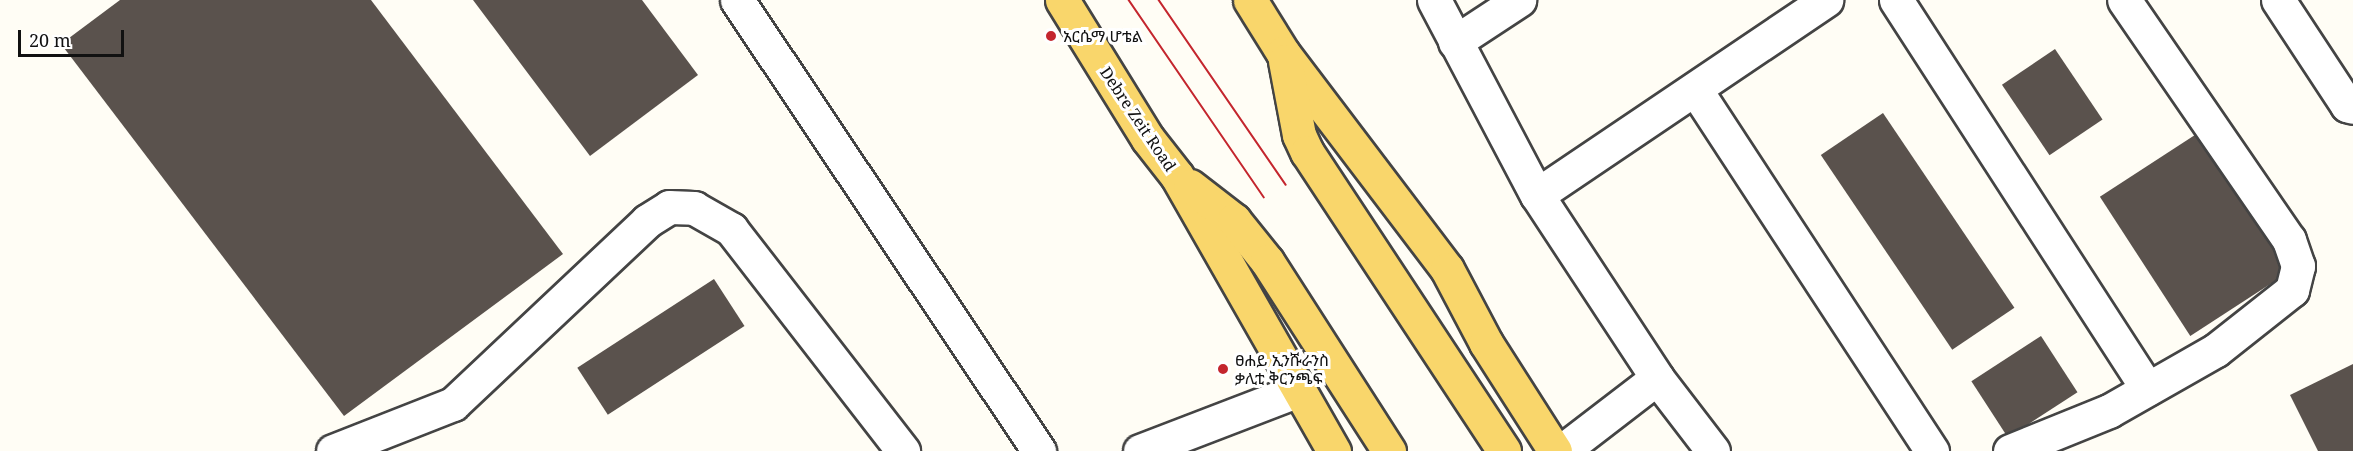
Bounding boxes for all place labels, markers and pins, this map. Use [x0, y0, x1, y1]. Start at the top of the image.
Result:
place label: አርሴማ ሆቴል [1063, 26, 1143, 46]
marker: አርሴማ ሆቴል [1044, 29, 1058, 43]
place label: ፀሐይ ኢንሹራንስ ቃሊቲ ቅርንጫፍ [1235, 350, 1329, 388]
marker: ፀሐይ ኢንሹራንስ ቃሊቲ ቅርንጫፍ [1216, 362, 1230, 376]

